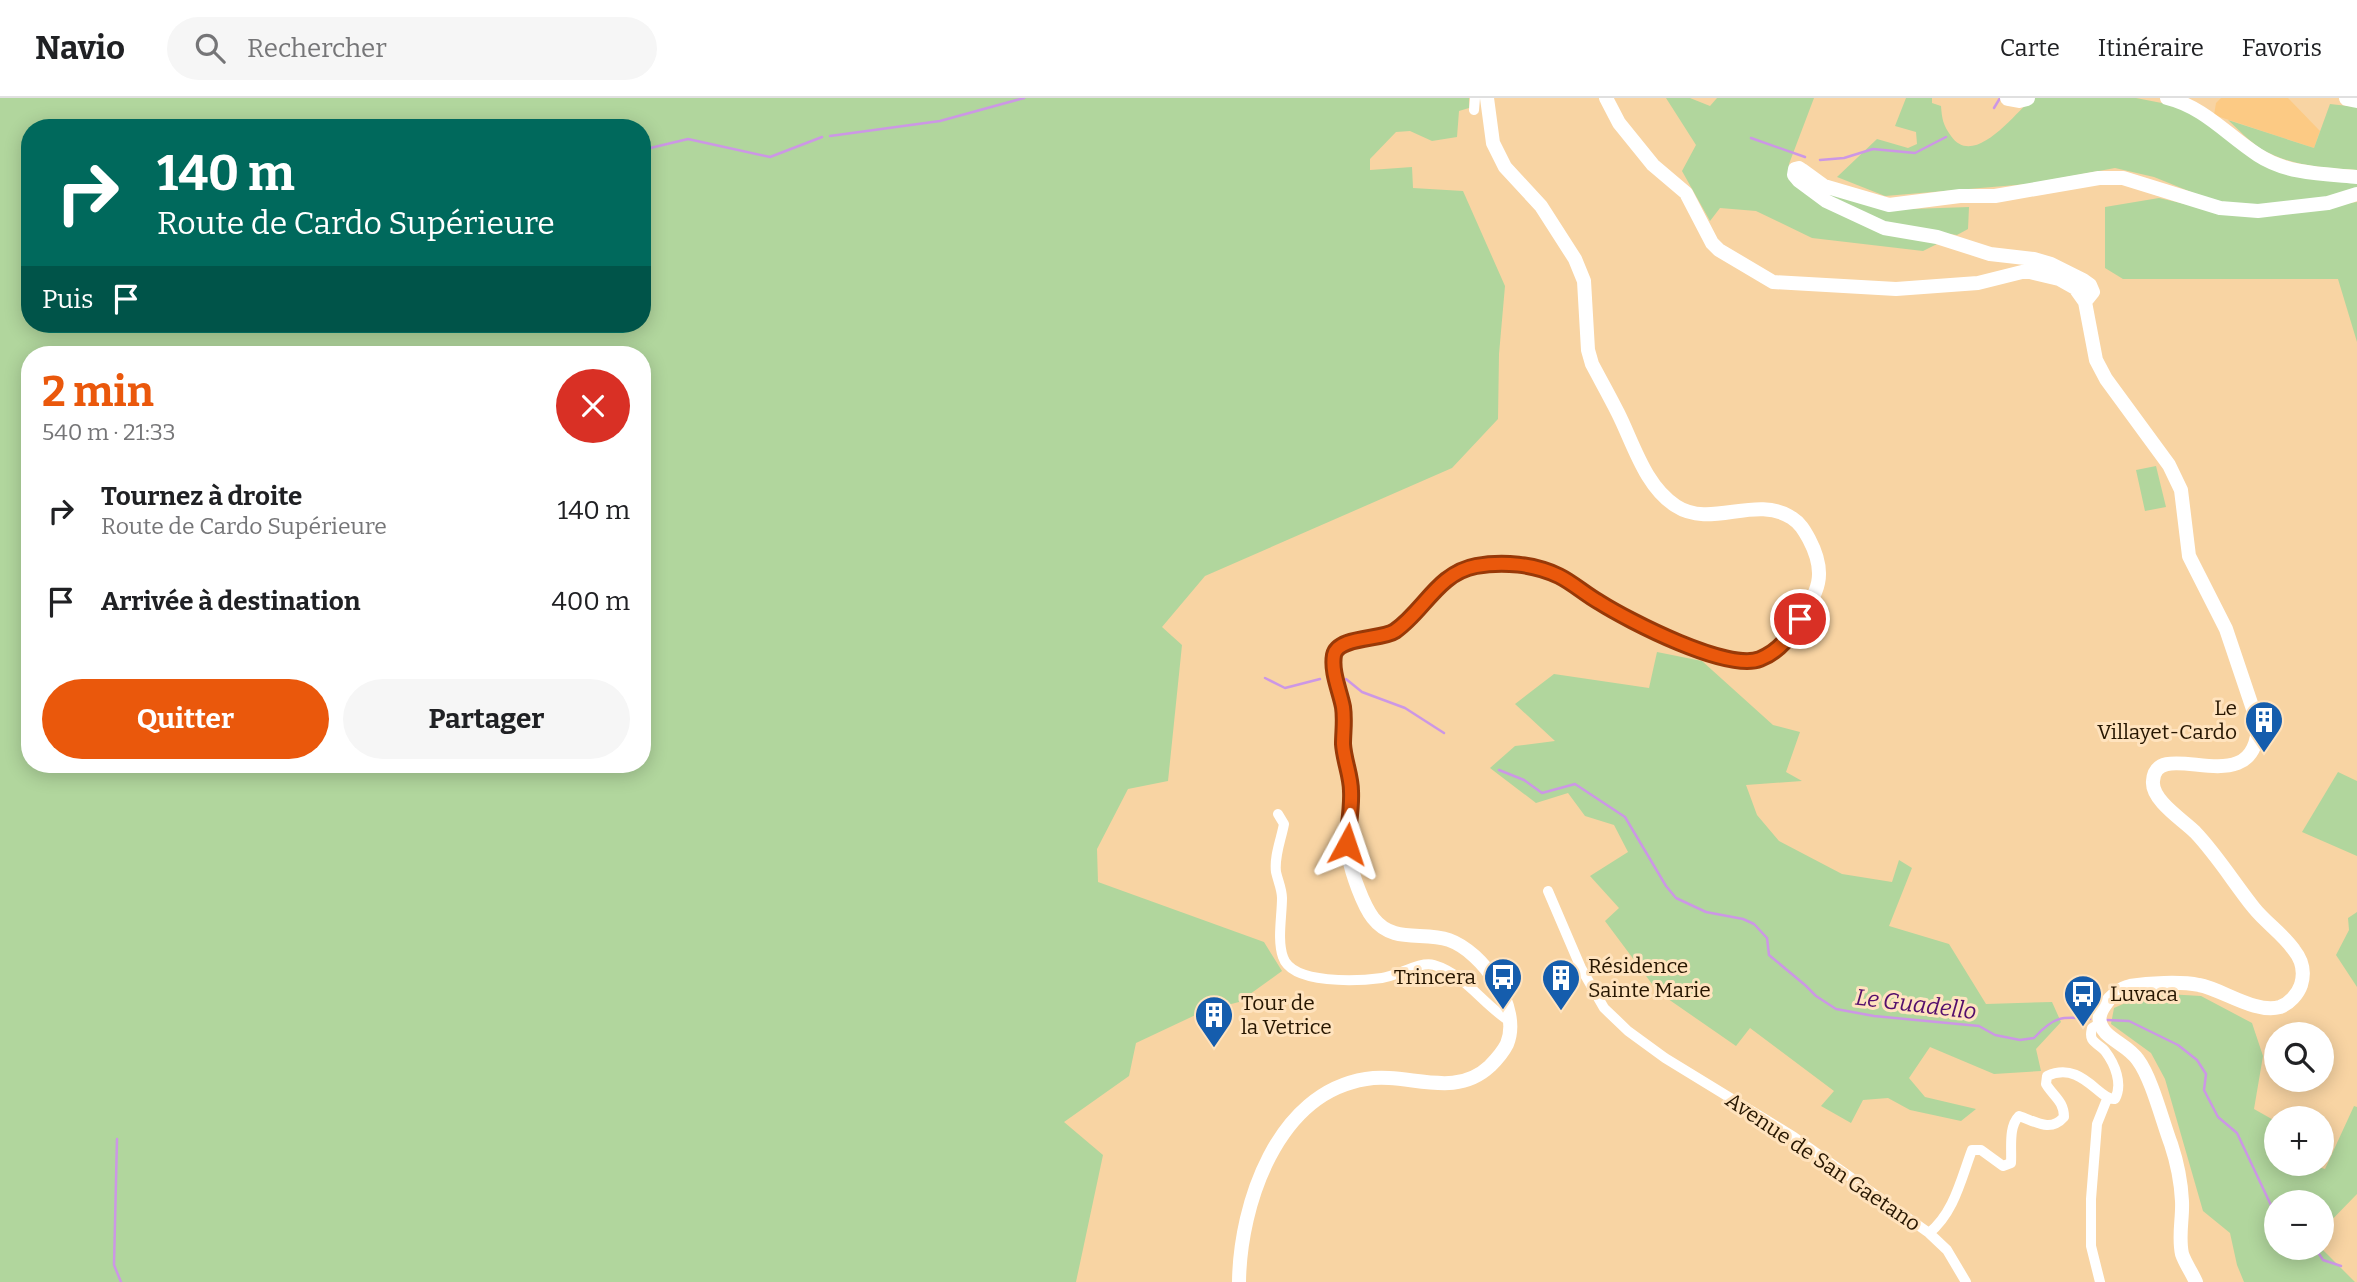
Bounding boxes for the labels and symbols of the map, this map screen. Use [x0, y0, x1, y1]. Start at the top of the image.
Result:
pin [1770, 589, 1830, 649]
place label: Le Villayet-Cardo [2097, 695, 2237, 745]
building icon: Le Villayet-Cardo [2243, 699, 2285, 754]
position arrow [1310, 807, 1384, 881]
place label: Résidence Sainte Marie [1588, 953, 1711, 1003]
bus stop icon: Trincera [1482, 956, 1524, 1011]
building icon: Résidence Sainte Marie [1540, 957, 1582, 1012]
place label: Trincera [1394, 964, 1477, 990]
bus stop icon: Luvaca [2062, 973, 2104, 1028]
place label: Luvaca [2110, 981, 2179, 1007]
water label: Le Guadello [1854, 983, 1978, 1025]
place label: Tour de la Vetrice [1241, 990, 1332, 1040]
building icon: Tour de la Vetrice [1193, 994, 1235, 1049]
street label: Avenue de San Gaetano [1721, 1087, 1925, 1237]

